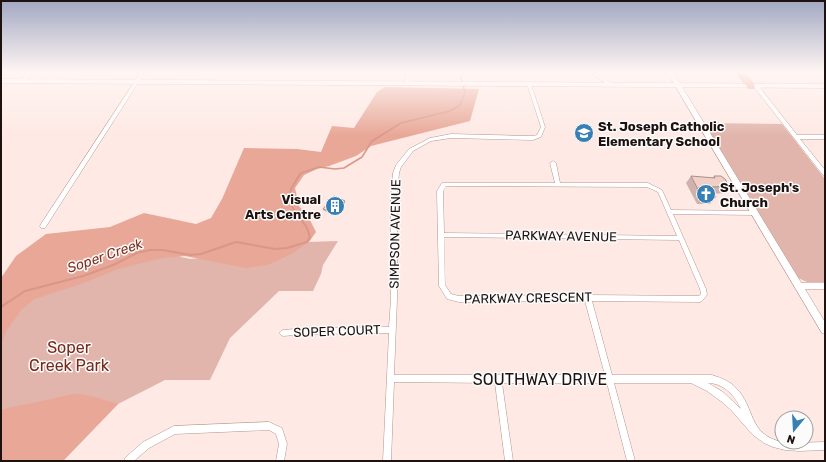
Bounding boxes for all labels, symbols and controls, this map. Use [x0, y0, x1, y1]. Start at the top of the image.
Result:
place label: St. Joseph Catholic Elementary School [598, 119, 725, 149]
school or university icon: St. Joseph Catholic Elementary School [573, 122, 595, 144]
street label: SIMPSON AVENUE [387, 179, 403, 289]
place label: St. Joseph's Church [720, 180, 799, 210]
church icon: St. Joseph's Church [695, 183, 717, 205]
place label: Visual Arts Centre [245, 192, 321, 222]
building icon: Visual Arts Centre [324, 195, 346, 217]
street label: PARKWAY AVENUE [505, 228, 617, 244]
water label: Soper Creek [65, 235, 146, 277]
street label: PARKWAY CRESCENT [464, 289, 593, 307]
street label: SOPER COURT [293, 322, 381, 340]
park label: Soper Creek Park [29, 338, 110, 375]
street label: SOUTHWAY DRIVE [473, 370, 607, 389]
north arrow [774, 410, 814, 450]
text: N [785, 432, 797, 446]

